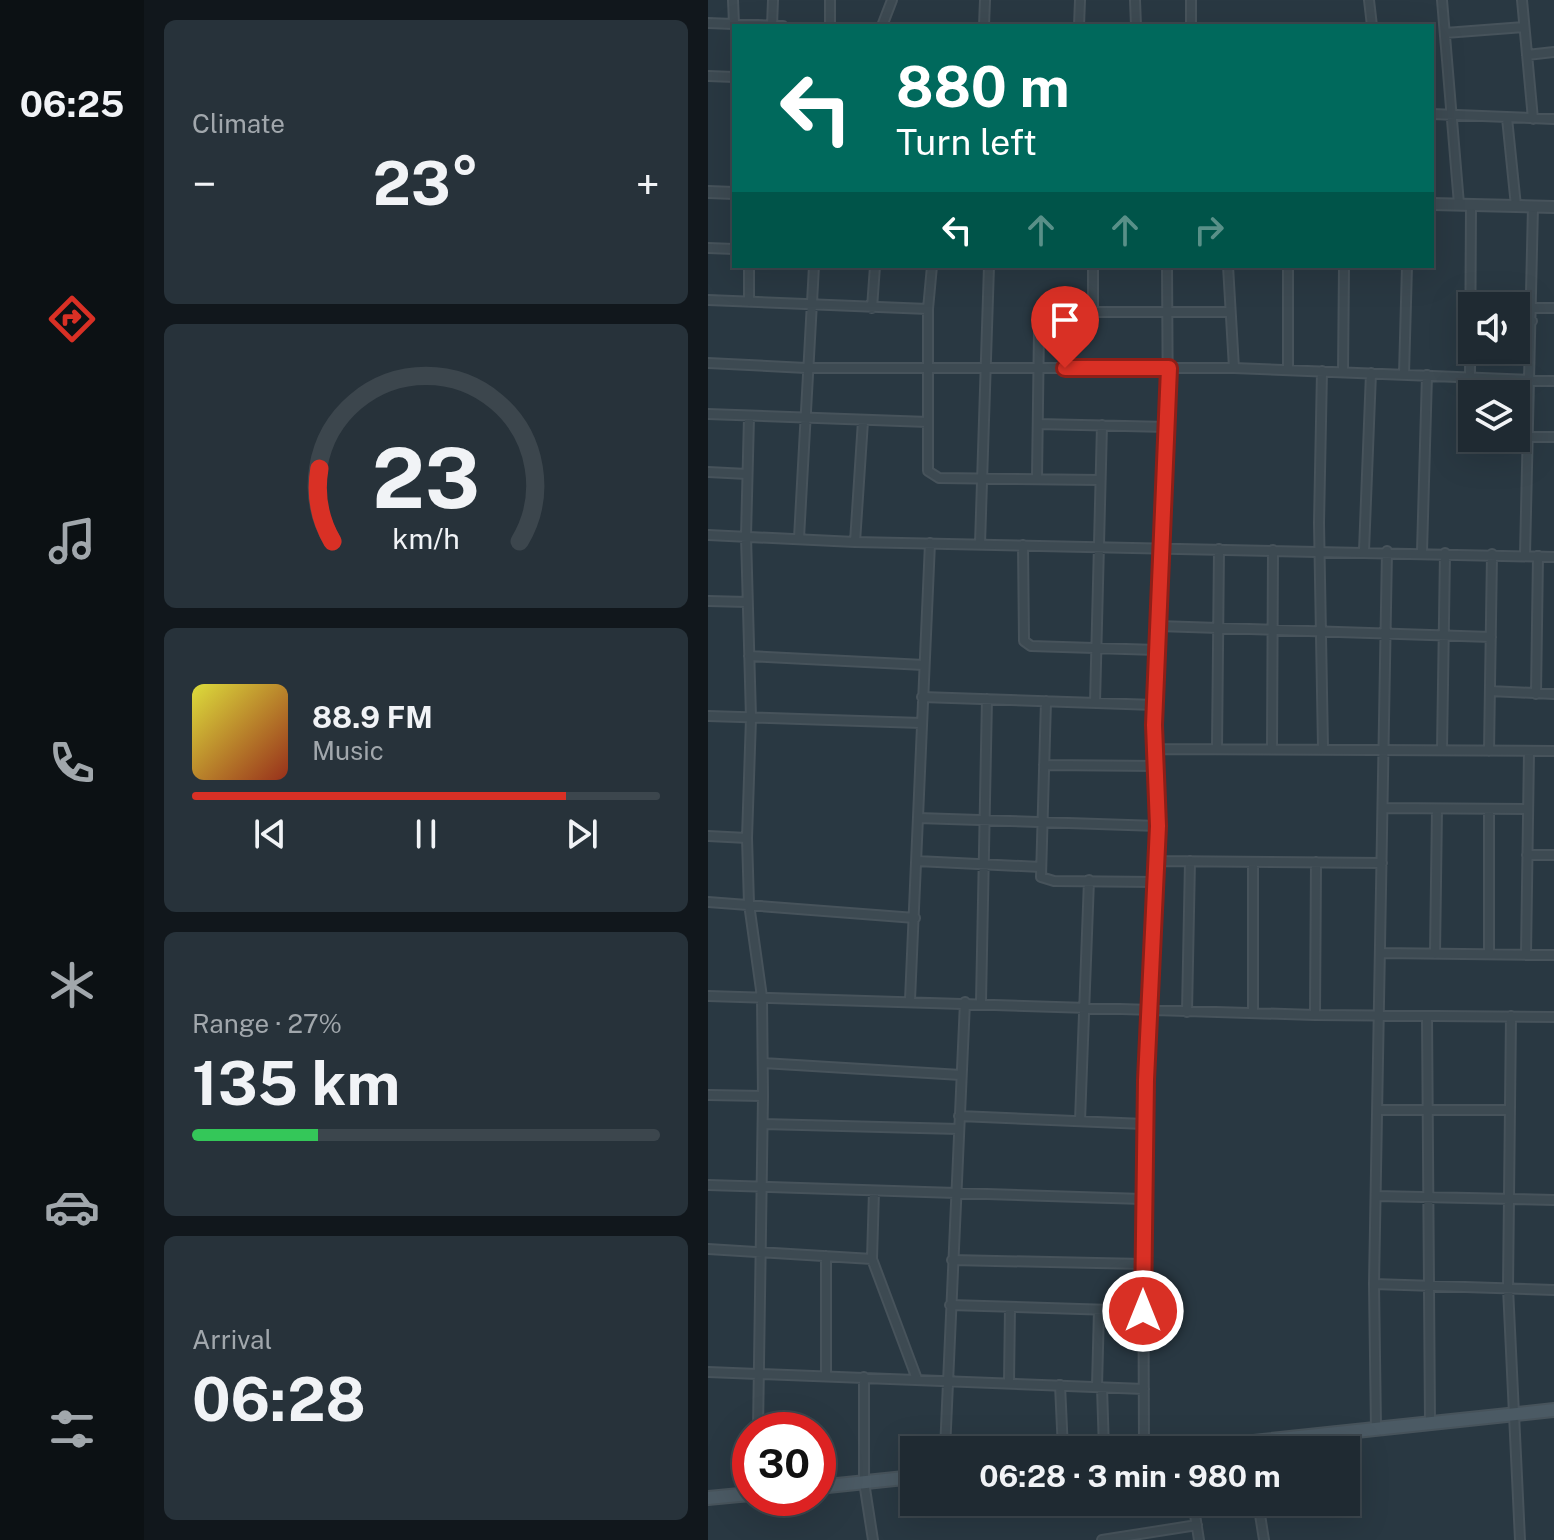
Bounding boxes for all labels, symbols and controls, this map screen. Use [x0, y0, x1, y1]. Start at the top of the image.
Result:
text: 880 m [896, 54, 1070, 120]
icon: left [764, 56, 868, 160]
text: 06:25 [20, 83, 124, 125]
text: Climate [192, 108, 285, 139]
text: Turn left [896, 121, 1037, 163]
text: 23° [373, 148, 479, 219]
text: − [192, 158, 216, 210]
text: + [636, 158, 660, 210]
icon: left [935, 208, 979, 252]
icon: ahead [1019, 208, 1063, 252]
icon: ahead [1103, 208, 1147, 252]
icon: right [1187, 208, 1231, 252]
pin [1031, 286, 1099, 368]
icon: directions [44, 291, 100, 347]
map controls [1458, 292, 1530, 452]
button: sound [1458, 292, 1530, 364]
icon: arrive [1043, 298, 1087, 342]
button: layers [1458, 380, 1530, 452]
text: 23 [372, 429, 480, 527]
icon: music [44, 513, 100, 569]
text: km/h [392, 522, 460, 555]
text: 88.9 FM [312, 699, 433, 735]
icon: phone [44, 735, 100, 791]
text: Music [312, 735, 384, 766]
icon: previous [248, 812, 292, 856]
icon: pause [404, 812, 448, 856]
icon: next [560, 812, 604, 856]
icon: climate [44, 957, 100, 1013]
text: Range · 27% [192, 1008, 342, 1039]
text: 135 km [192, 1048, 400, 1119]
icon: car [44, 1179, 100, 1235]
position arrow [1101, 1269, 1185, 1353]
text: Arrival [192, 1324, 272, 1355]
text: 06:28 [192, 1364, 366, 1435]
icon: filters [44, 1401, 100, 1457]
speed limit sign: 30 [732, 1412, 836, 1516]
text: 06:28 · 3 min · 980 m [979, 1458, 1281, 1494]

